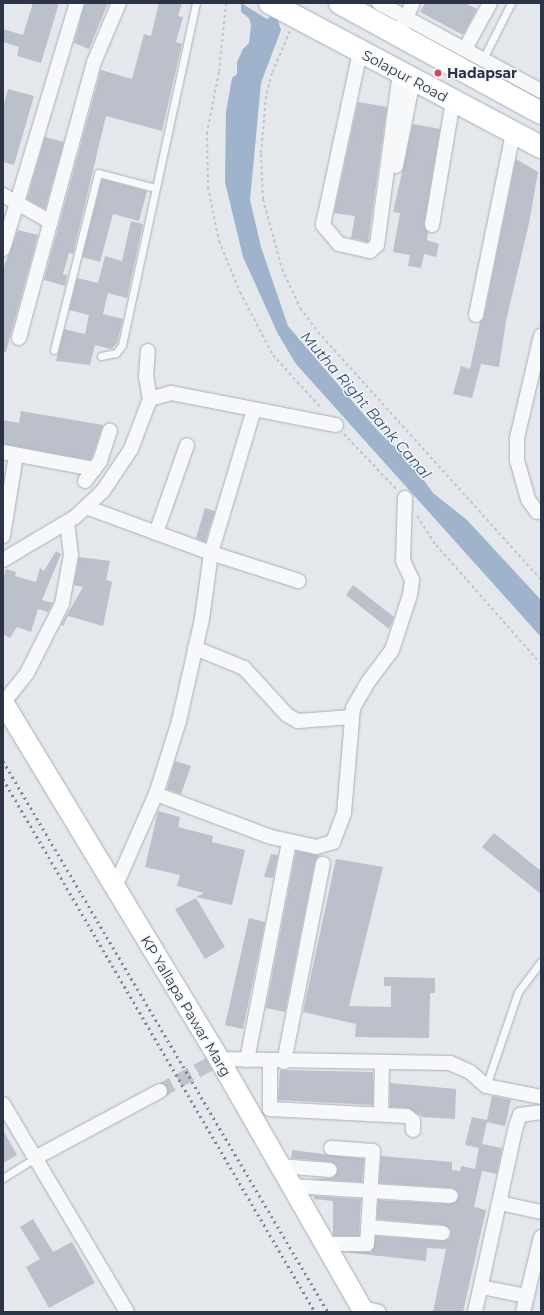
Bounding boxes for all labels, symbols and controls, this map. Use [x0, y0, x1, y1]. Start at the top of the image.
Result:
street label: Solapur Road [359, 46, 451, 106]
place label: Hadapsar [447, 65, 517, 81]
marker: Hadapsar [432, 67, 444, 79]
water label: Mutha Right Bank Canal [297, 328, 435, 482]
street label: KP Yallapa Pawar Marg [137, 933, 235, 1079]

